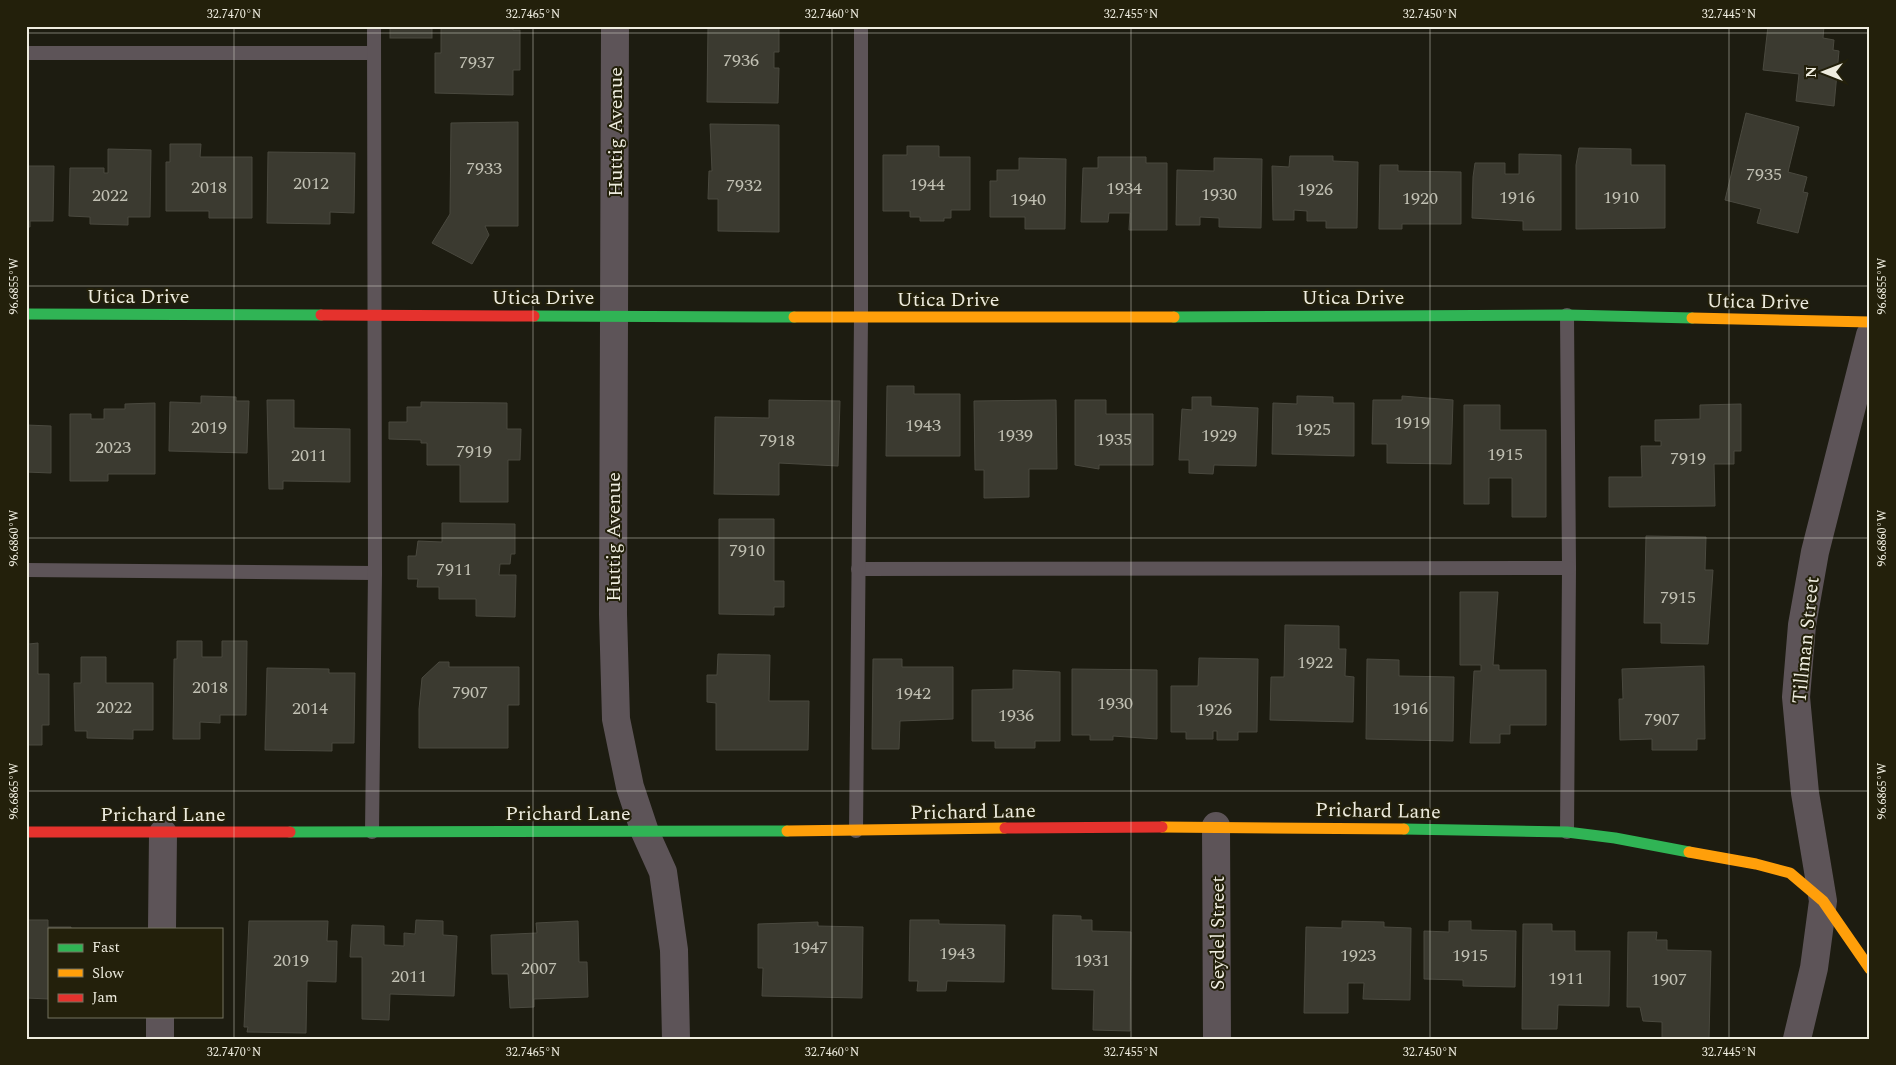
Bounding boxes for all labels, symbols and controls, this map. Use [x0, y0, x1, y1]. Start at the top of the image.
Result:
text: 32.7470°N [207, 5, 261, 24]
text: 32.7465°N [506, 5, 560, 24]
text: 32.7460°N [805, 5, 859, 24]
text: 32.7455°N [1104, 5, 1158, 24]
text: 32.7450°N [1403, 5, 1457, 24]
text: 32.7445°N [1702, 5, 1756, 24]
house number: 7936 [723, 47, 759, 74]
north arrow [1798, 48, 1848, 98]
house number: 7937 [459, 49, 495, 76]
text: N [1801, 66, 1822, 78]
street label: Huttig Avenue [601, 67, 631, 197]
house number: 7933 [466, 155, 502, 182]
house number: 7935 [1746, 161, 1782, 188]
house number: 2012 [293, 170, 329, 197]
house number: 1944 [909, 171, 945, 198]
house number: 7932 [726, 172, 762, 199]
house number: 2018 [191, 174, 227, 201]
house number: 1934 [1106, 175, 1142, 202]
house number: 1926 [1297, 176, 1333, 203]
house number: 1930 [1201, 181, 1237, 208]
house number: 2022 [92, 182, 128, 209]
house number: 1916 [1499, 184, 1535, 211]
house number: 1910 [1603, 184, 1639, 211]
house number: 1920 [1402, 185, 1438, 212]
house number: 1940 [1010, 186, 1046, 213]
text: 96.6855°W [5, 257, 24, 314]
text: 96.6855°W [1873, 257, 1892, 314]
street label: Utica Drive [87, 282, 189, 312]
street label: Utica Drive [492, 283, 594, 313]
street label: Utica Drive [1302, 283, 1404, 313]
street label: Utica Drive [897, 285, 999, 315]
street label: Utica Drive [1706, 286, 1810, 318]
house number: 1919 [1394, 409, 1430, 436]
house number: 1943 [905, 412, 941, 439]
house number: 2019 [191, 414, 227, 441]
house number: 1925 [1295, 416, 1331, 443]
house number: 1939 [997, 422, 1033, 449]
house number: 1929 [1201, 422, 1237, 449]
house number: 1935 [1096, 426, 1132, 453]
house number: 7918 [759, 427, 795, 454]
house number: 2023 [95, 434, 131, 461]
house number: 7919 [456, 438, 492, 465]
house number: 1915 [1487, 441, 1523, 468]
house number: 2011 [291, 442, 327, 469]
house number: 7919 [1670, 445, 1706, 472]
street label: Huttig Avenue [599, 472, 629, 602]
text: 96.6860°W [5, 509, 24, 566]
text: 96.6860°W [1873, 509, 1892, 566]
house number: 7910 [729, 537, 765, 564]
house number: 7911 [436, 556, 472, 583]
street label: Tillman Street [1784, 575, 1828, 705]
house number: 7915 [1660, 584, 1696, 611]
house number: 1922 [1297, 649, 1333, 676]
house number: 2018 [192, 674, 228, 701]
house number: 7907 [452, 679, 488, 706]
house number: 1942 [895, 680, 931, 707]
house number: 1930 [1097, 690, 1133, 717]
house number: 2022 [96, 694, 132, 721]
house number: 2014 [292, 695, 328, 722]
house number: 1916 [1392, 695, 1428, 722]
house number: 1926 [1196, 696, 1232, 723]
house number: 1936 [998, 702, 1034, 729]
house number: 7907 [1644, 706, 1680, 733]
text: 96.6865°W [5, 762, 24, 819]
text: 96.6865°W [1873, 762, 1892, 819]
street label: Prichard Lane [1315, 795, 1441, 827]
street label: Prichard Lane [910, 796, 1036, 828]
street label: Prichard Lane [505, 799, 631, 829]
street label: Prichard Lane [100, 800, 226, 830]
street label: Seydel Street [1203, 876, 1233, 990]
legend [48, 928, 222, 1018]
house number: 1947 [792, 934, 828, 961]
text: Fast [92, 936, 120, 959]
house number: 1943 [939, 940, 975, 967]
house number: 1923 [1340, 942, 1376, 969]
house number: 1915 [1452, 942, 1488, 969]
house number: 2019 [273, 947, 309, 974]
house number: 1931 [1074, 947, 1110, 974]
house number: 2007 [521, 955, 557, 982]
text: Slow [92, 962, 124, 985]
house number: 2011 [391, 963, 427, 990]
house number: 1911 [1548, 965, 1584, 992]
house number: 1907 [1651, 966, 1687, 993]
text: Jam [92, 986, 118, 1009]
text: 32.7470°N [207, 1043, 261, 1062]
text: 32.7465°N [506, 1043, 560, 1062]
text: 32.7460°N [805, 1043, 859, 1062]
text: 32.7455°N [1104, 1043, 1158, 1062]
text: 32.7450°N [1403, 1043, 1457, 1062]
text: 32.7445°N [1702, 1043, 1756, 1062]

